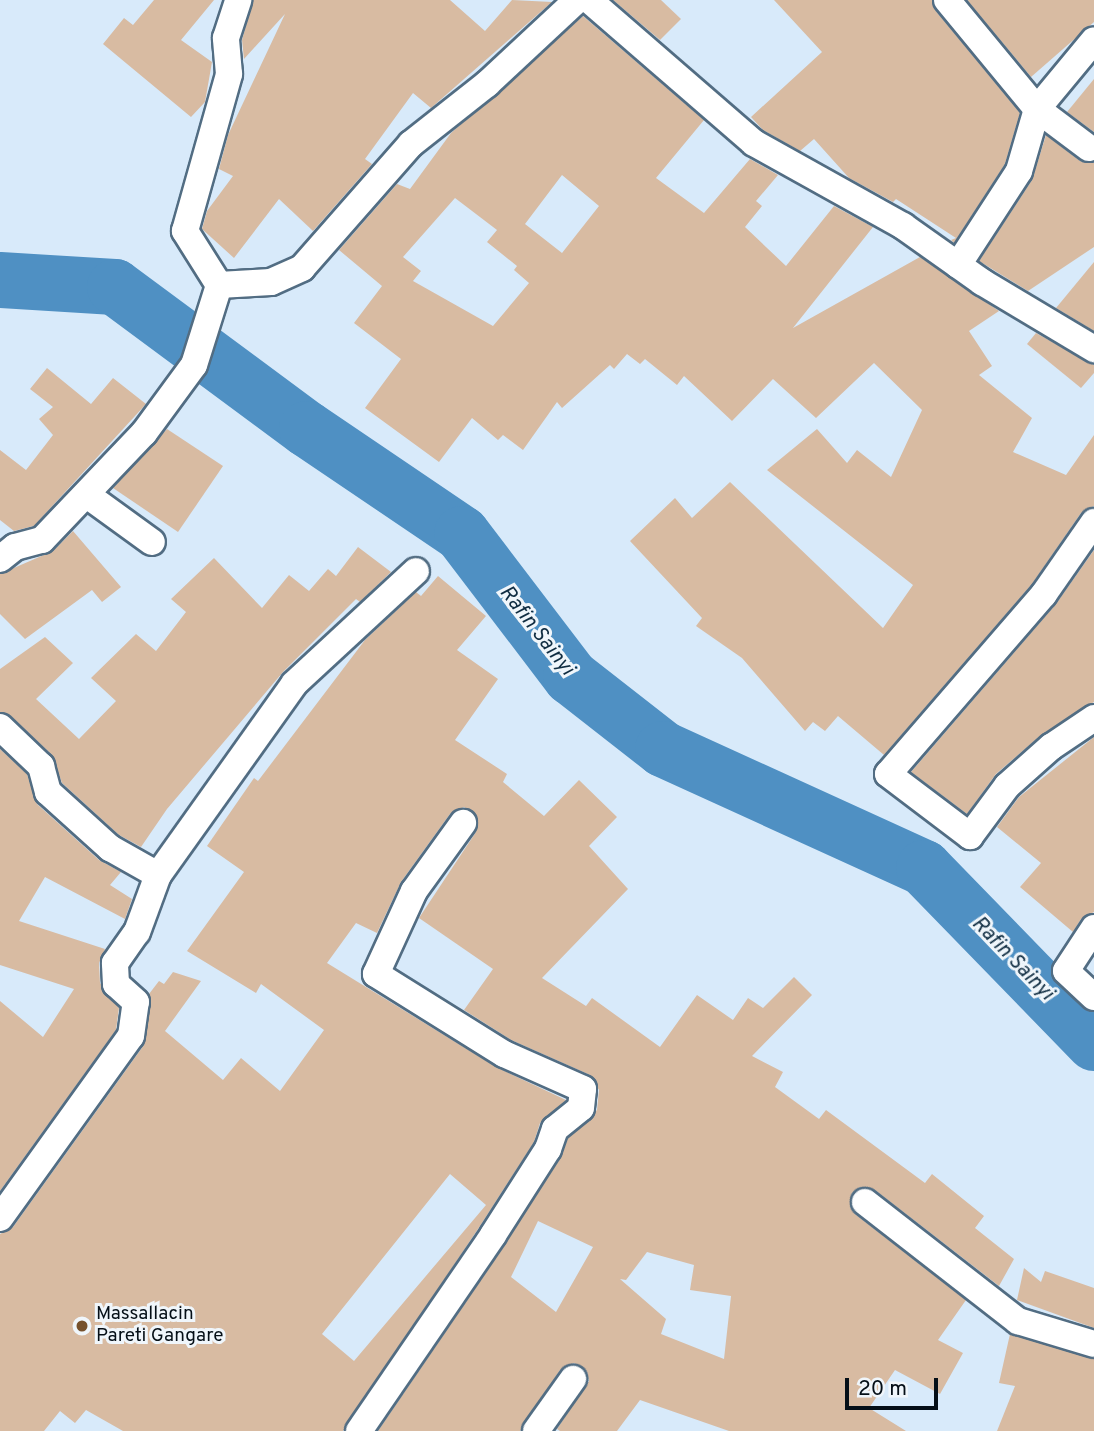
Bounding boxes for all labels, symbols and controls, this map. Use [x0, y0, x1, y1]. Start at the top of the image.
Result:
water label: Rafin Sainyi [493, 581, 579, 681]
water label: Rafin Sainyi [966, 912, 1058, 1006]
place label: Massallacin Pareti Gangare [96, 1304, 223, 1348]
marker: Massallacin Pareti Gangare [74, 1318, 90, 1334]
scale bar [849, 1364, 942, 1408]
text: 20 m [858, 1376, 907, 1403]

